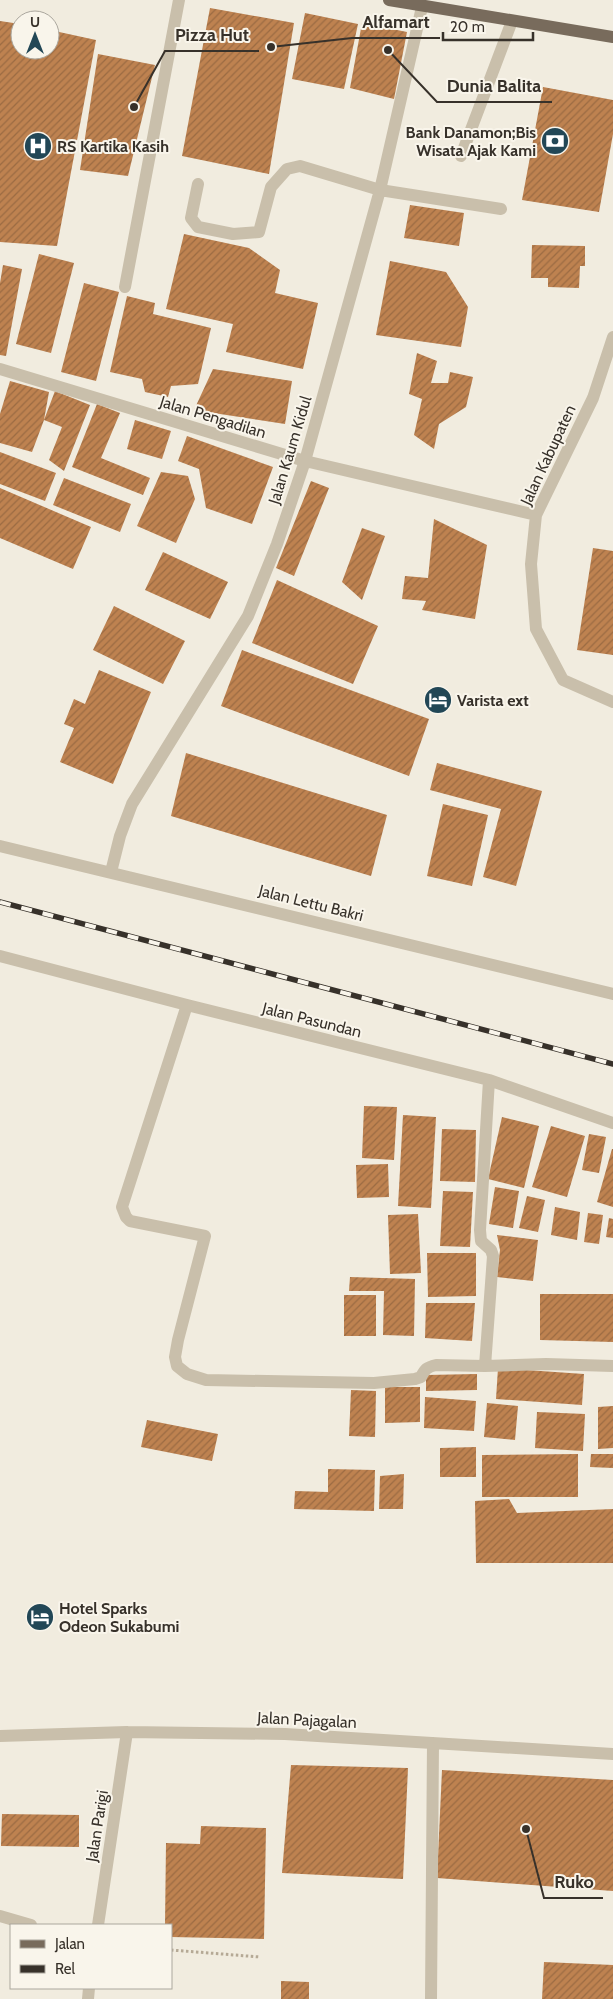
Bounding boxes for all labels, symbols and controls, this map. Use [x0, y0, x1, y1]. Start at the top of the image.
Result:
callout: Alfamart [352, 5, 440, 38]
north arrow [10, 10, 60, 60]
scale bar [443, 10, 533, 42]
text: Alfamart [362, 11, 430, 33]
text: U [30, 13, 40, 31]
callout: Pizza Hut [165, 18, 259, 51]
text: 20 m [450, 18, 485, 36]
text: Pizza Hut [175, 24, 249, 46]
callout: Dunia Balita [437, 69, 552, 102]
text: Dunia Balita [447, 75, 541, 97]
place label: Bank Danamon;Bis Wisata Ajak Kami [406, 123, 536, 160]
bank icon: Bank Danamon;Bis Wisata Ajak Kami [540, 126, 570, 156]
hospital icon: RS Kartika Kasih [23, 131, 53, 161]
place label: RS Kartika Kasih [57, 137, 169, 156]
street label: Jalan Pengadilan [157, 392, 268, 442]
street label: Jalan Kaum Kidul [264, 393, 316, 507]
street label: Jalan Kabupaten [516, 402, 580, 509]
hotel icon: Varista ext [423, 685, 453, 715]
place label: Varista ext [457, 691, 529, 710]
street label: Jalan Lettu Bakri [256, 881, 365, 925]
street label: Jalan Pasundan [259, 998, 364, 1042]
place label: Hotel Sparks Odeon Sukabumi [59, 1599, 179, 1636]
hotel icon: Hotel Sparks Odeon Sukabumi [25, 1602, 55, 1632]
street label: Jalan Pajagalan [256, 1708, 357, 1732]
street label: Jalan Parigi [82, 1789, 112, 1864]
callout: Ruko [544, 1865, 603, 1898]
text: Ruko [554, 1871, 594, 1893]
legend [10, 1924, 172, 1989]
text: Jalan [54, 1935, 85, 1953]
text: Rel [55, 1960, 75, 1978]

